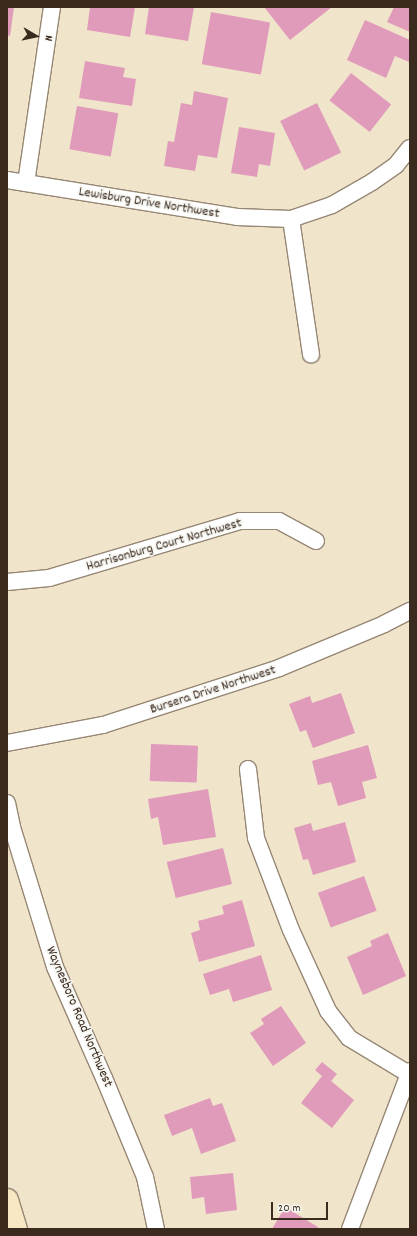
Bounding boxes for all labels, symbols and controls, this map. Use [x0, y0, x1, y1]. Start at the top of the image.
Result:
north arrow [16, 16, 56, 56]
text: N [40, 34, 56, 42]
street label: Lewisburg Drive Northwest [77, 184, 221, 222]
street label: Harrisonburg Court Northwest [84, 515, 244, 575]
street label: Bursera Drive Northwest [148, 662, 278, 718]
street label: Waynesboro Road Northwest [42, 944, 116, 1090]
scale bar [273, 1194, 330, 1220]
text: 20 m [278, 1200, 301, 1217]

